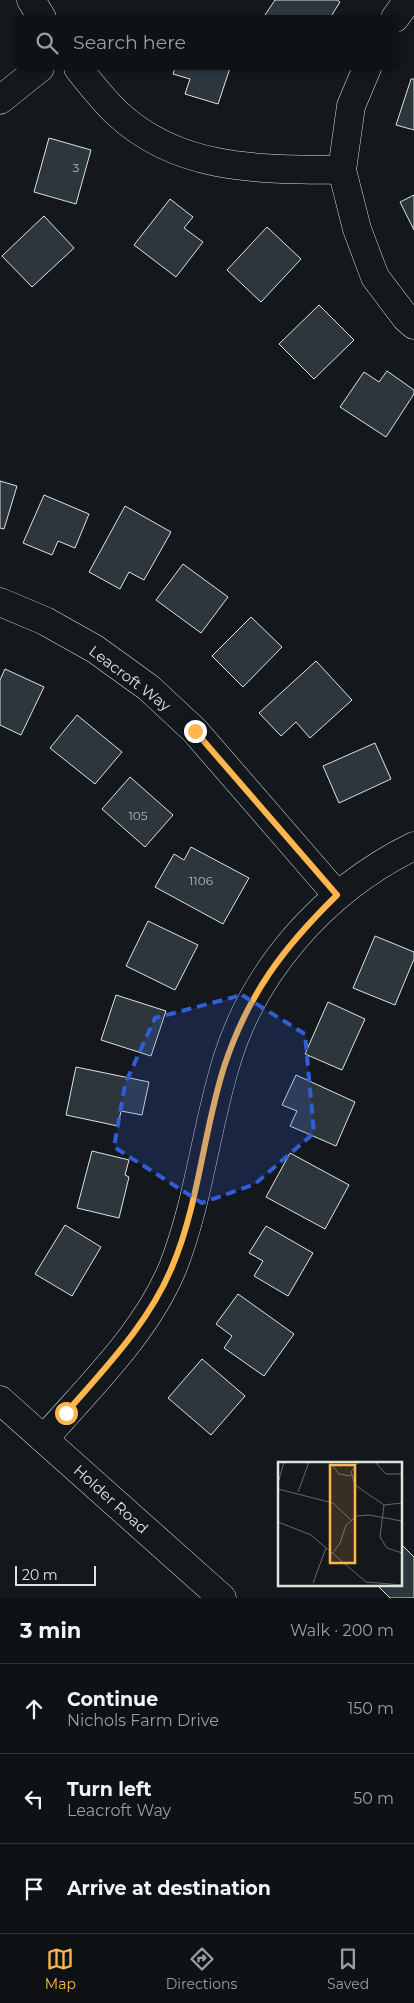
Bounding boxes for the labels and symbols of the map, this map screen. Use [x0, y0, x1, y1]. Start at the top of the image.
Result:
house number: 3 [73, 160, 80, 175]
street label: Leacroft Way [85, 641, 175, 716]
route end [184, 720, 207, 743]
house number: 105 [128, 808, 148, 823]
house number: 1106 [189, 873, 213, 888]
route start [55, 1402, 78, 1425]
street label: Holder Road [70, 1460, 152, 1538]
inset map [278, 1462, 402, 1586]
scale bar [15, 1563, 96, 1586]

